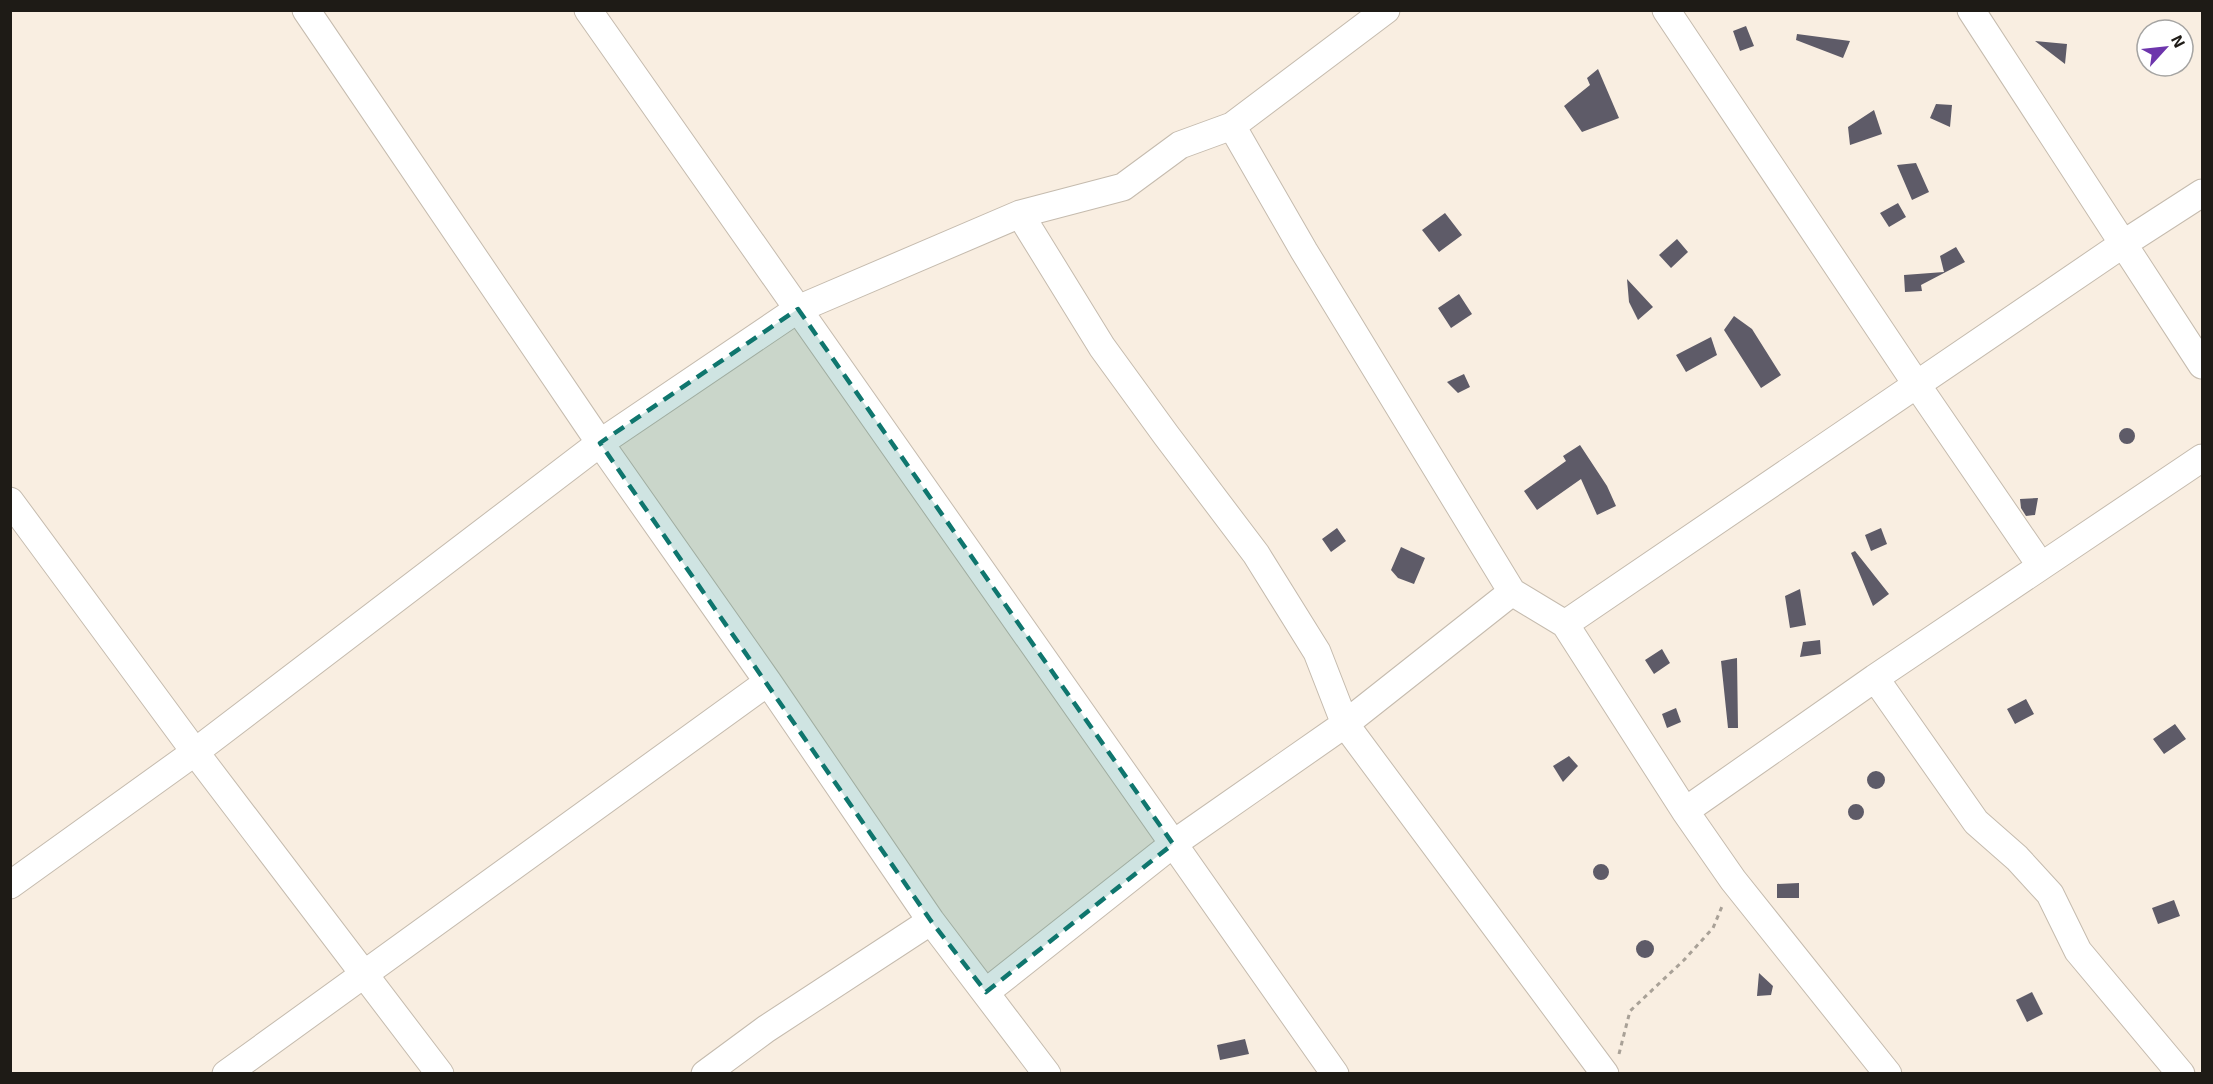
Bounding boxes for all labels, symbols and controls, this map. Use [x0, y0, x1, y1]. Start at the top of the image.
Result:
north arrow [2135, 18, 2195, 78]
text: N [2168, 31, 2190, 50]

